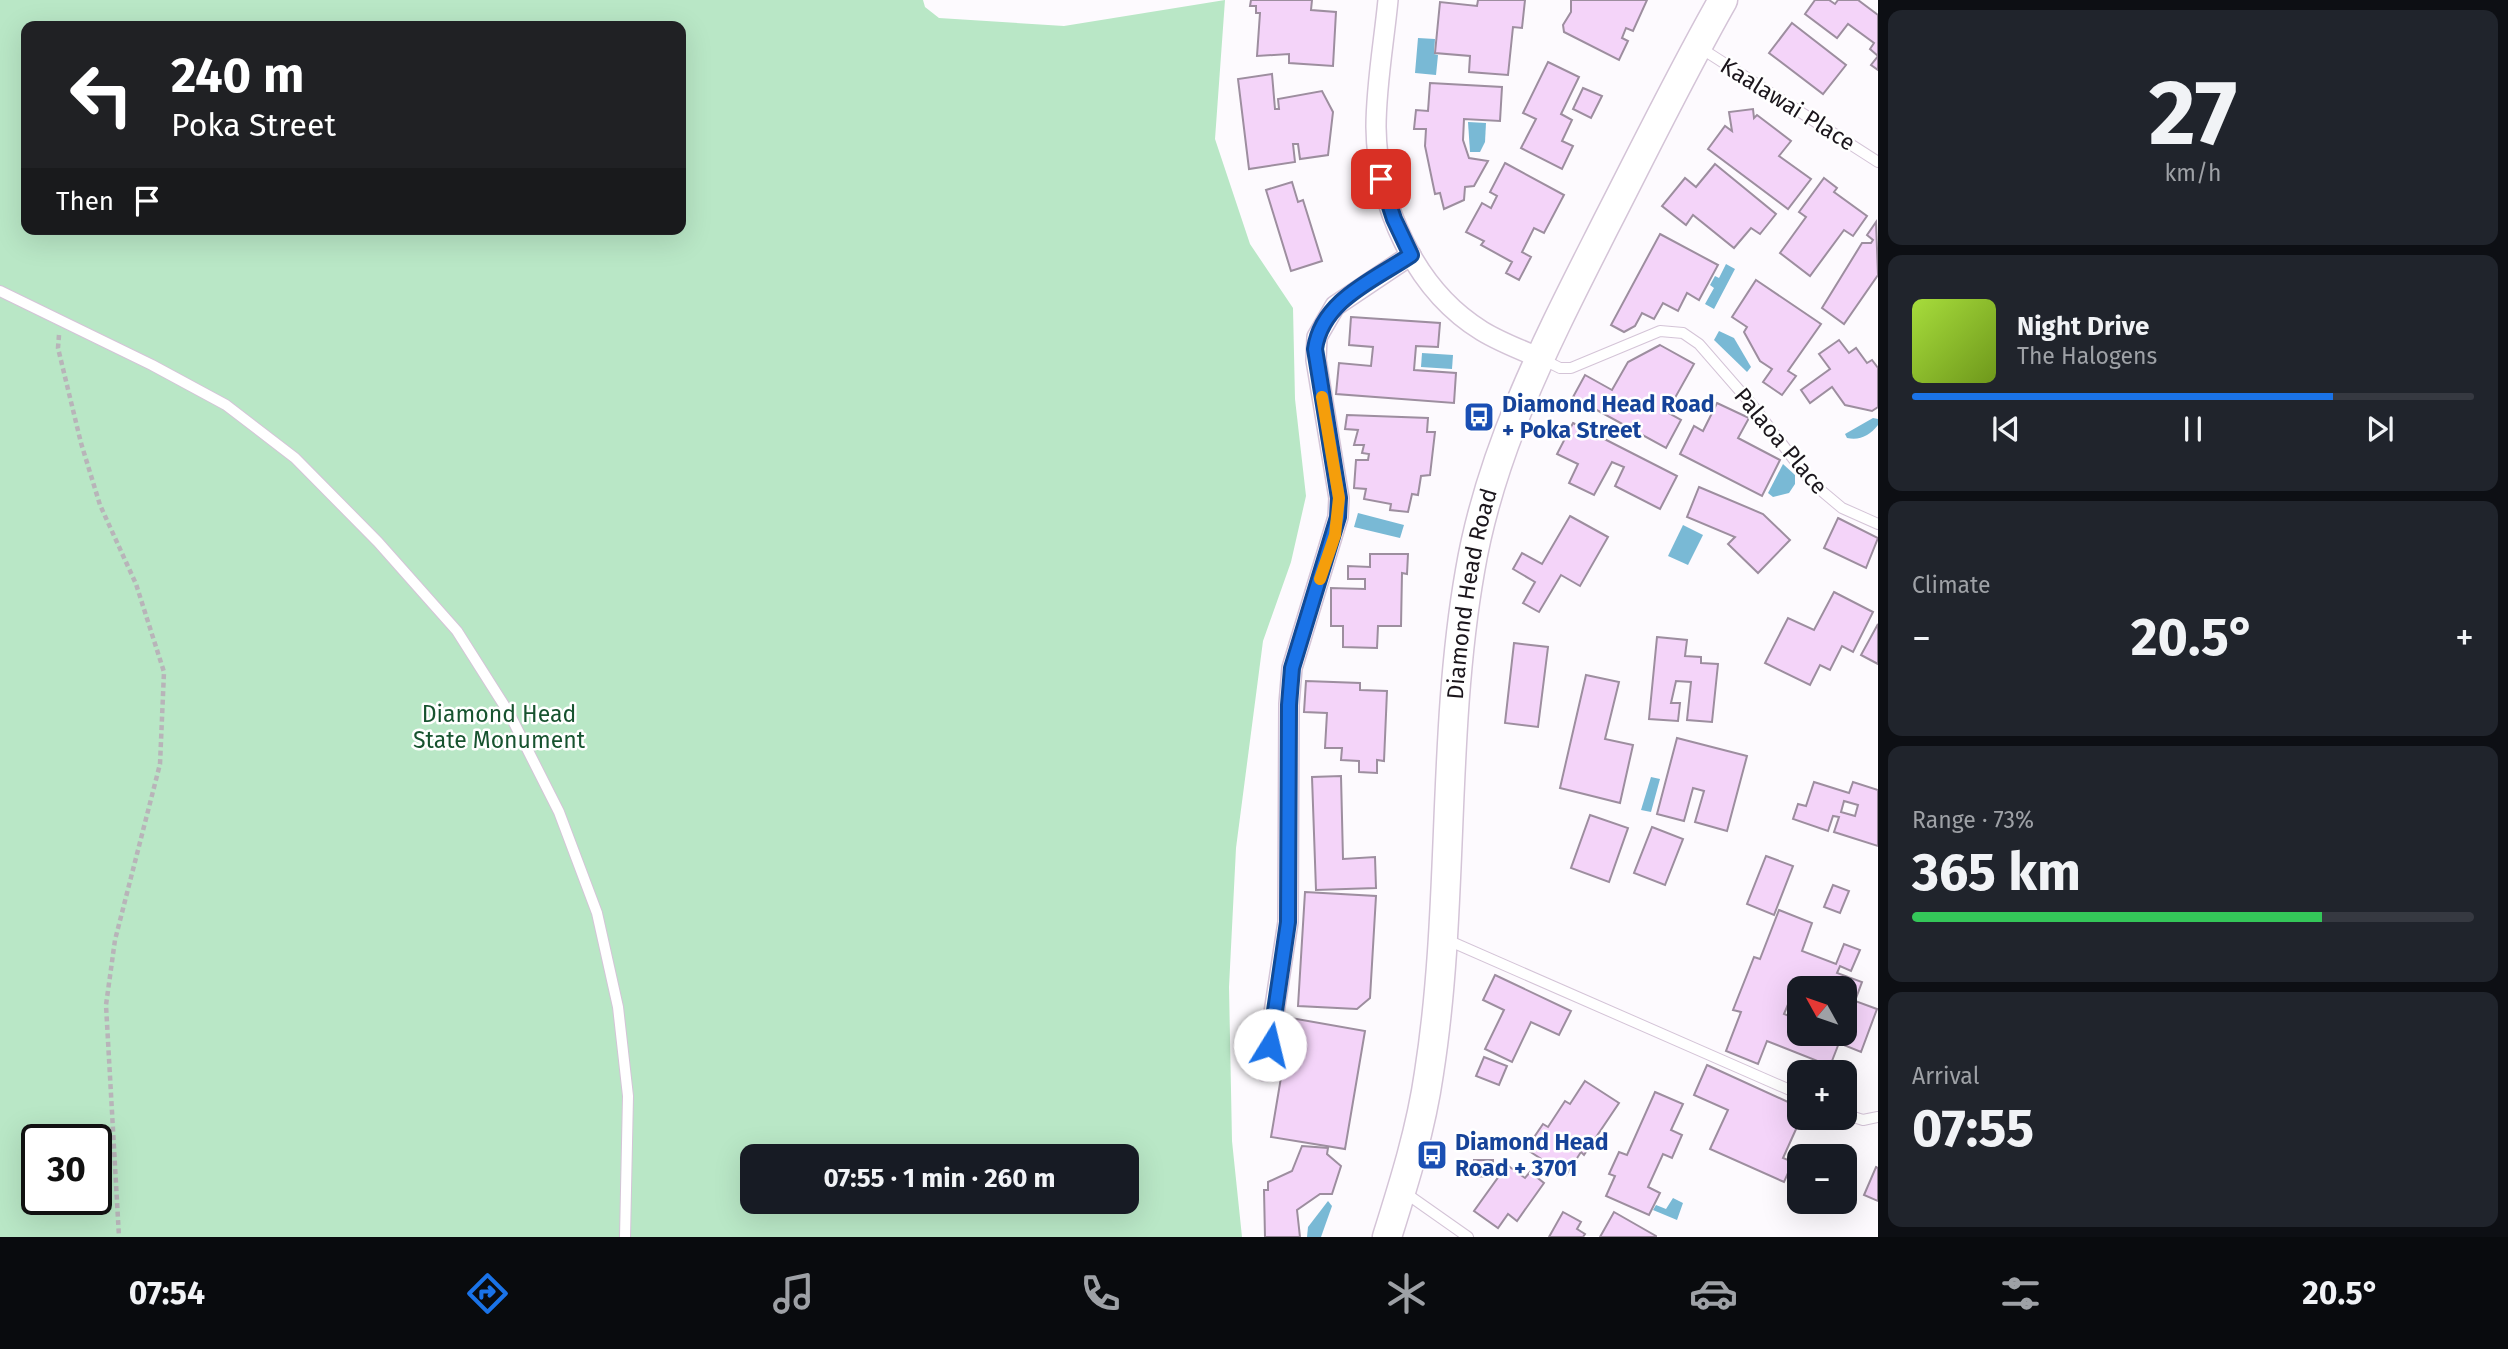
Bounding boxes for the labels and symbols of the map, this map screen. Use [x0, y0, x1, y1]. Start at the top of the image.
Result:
street label: Kaalawai Place [1715, 51, 1861, 157]
pin [1351, 149, 1411, 209]
street label: Palaoa Place [1728, 382, 1834, 500]
place label: Diamond Head Road + Poka Street [1502, 390, 1715, 444]
bus stop icon: Diamond Head Road + Poka Street [1462, 400, 1496, 434]
street label: Diamond Head Road [1441, 485, 1503, 700]
park label: Diamond Head State Monument [413, 700, 586, 754]
north arrow [1787, 976, 1857, 1046]
position arrow [1233, 1008, 1307, 1082]
speed limit sign: 30 [21, 1124, 112, 1215]
place label: Diamond Head Road + 3701 [1455, 1128, 1609, 1182]
bus stop icon: Diamond Head Road + 3701 [1415, 1138, 1449, 1172]

